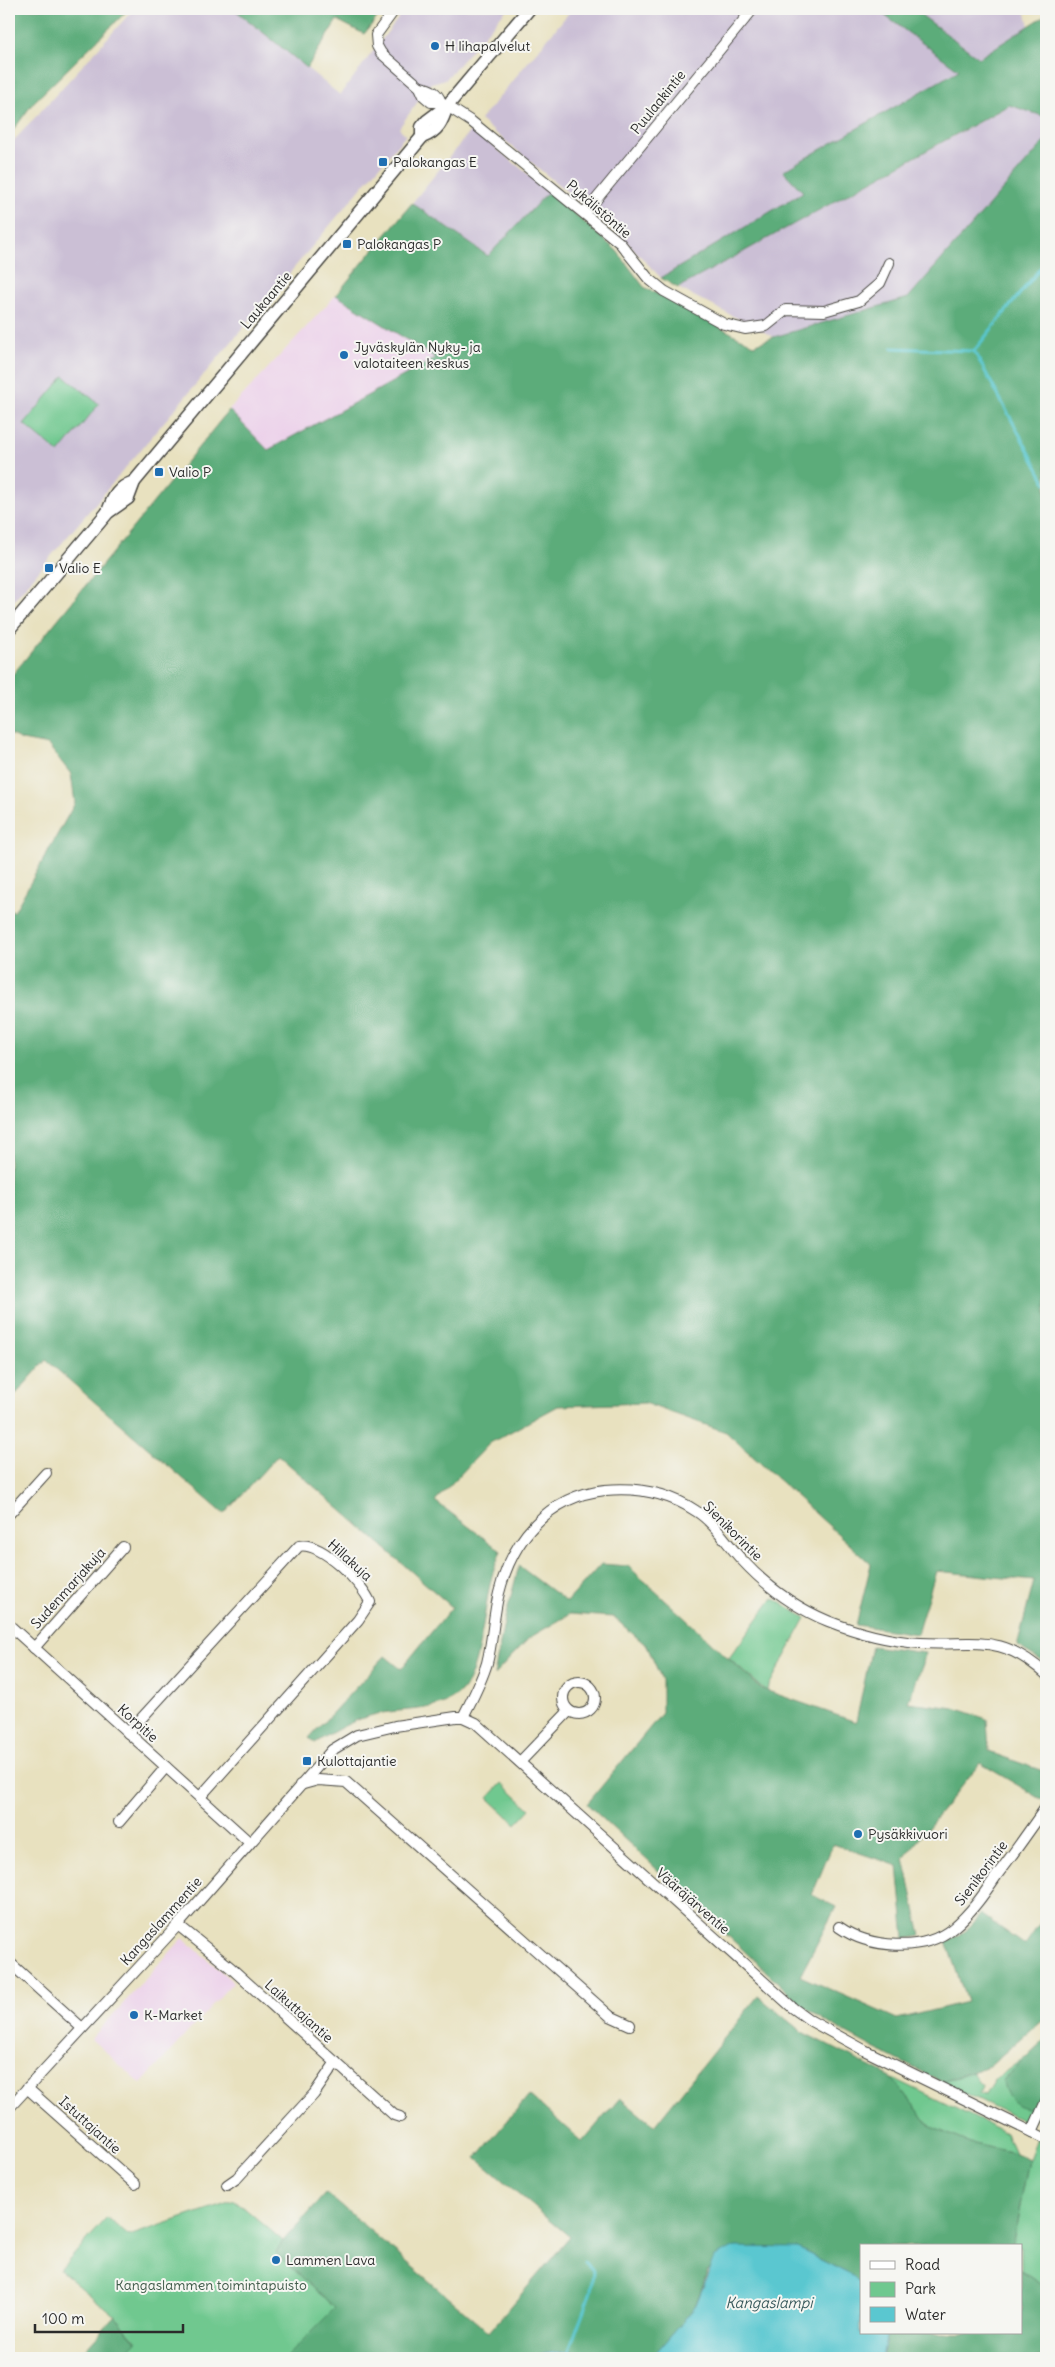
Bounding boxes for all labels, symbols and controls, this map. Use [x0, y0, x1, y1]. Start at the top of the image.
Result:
place label: H lihapalvelut [445, 37, 530, 55]
marker: H lihapalvelut [429, 40, 441, 52]
street label: Puulaakintie [627, 66, 689, 138]
place label: Palokangas E [393, 153, 477, 171]
marker: Palokangas E [377, 156, 389, 168]
street label: Pykälistöntie [563, 176, 635, 242]
place label: Palokangas P [357, 235, 441, 253]
marker: Palokangas P [341, 238, 353, 250]
street label: Laukaantie [237, 267, 295, 333]
place label: Jyväskylän Nyky- ja valotaiteen keskus [354, 338, 481, 372]
marker: Jyväskylän Nyky- ja valotaiteen keskus [338, 349, 350, 361]
place label: Valio P [169, 463, 211, 481]
marker: Valio P [153, 466, 165, 478]
place label: Valio E [59, 559, 101, 577]
marker: Valio E [43, 562, 55, 574]
street label: Sienikorintie [699, 1497, 767, 1565]
street label: Hillakuja [324, 1535, 376, 1585]
street label: Sudenmarjakuja [27, 1544, 109, 1632]
street label: Korpitie [114, 1700, 162, 1746]
place label: Kulottajantie [317, 1752, 397, 1770]
marker: Kulottajantie [301, 1755, 313, 1767]
place label: Pysäkkivuori [868, 1825, 948, 1843]
marker: Pysäkkivuori [852, 1828, 864, 1840]
street label: Sienikorintie [951, 1837, 1011, 1909]
street label: Vääräjärventie [652, 1864, 734, 1938]
street label: Kangaslammentie [116, 1873, 206, 1969]
street label: Laikuttajantie [261, 1976, 337, 2046]
place label: K-Market [144, 2006, 203, 2024]
marker: K-Market [128, 2009, 140, 2021]
street label: Istuttajantie [55, 2092, 125, 2158]
legend [860, 2244, 1022, 2334]
place label: Lammen Lava [286, 2251, 375, 2269]
marker: Lammen Lava [270, 2254, 282, 2266]
text: Road [905, 2255, 940, 2274]
park label: Kangaslammen toimintapuisto [115, 2276, 307, 2294]
text: Park [905, 2279, 936, 2298]
water label: Kangaslampi [725, 2293, 814, 2312]
scale bar [35, 2302, 182, 2334]
text: Water [905, 2305, 946, 2324]
text: 100 m [42, 2309, 84, 2328]

